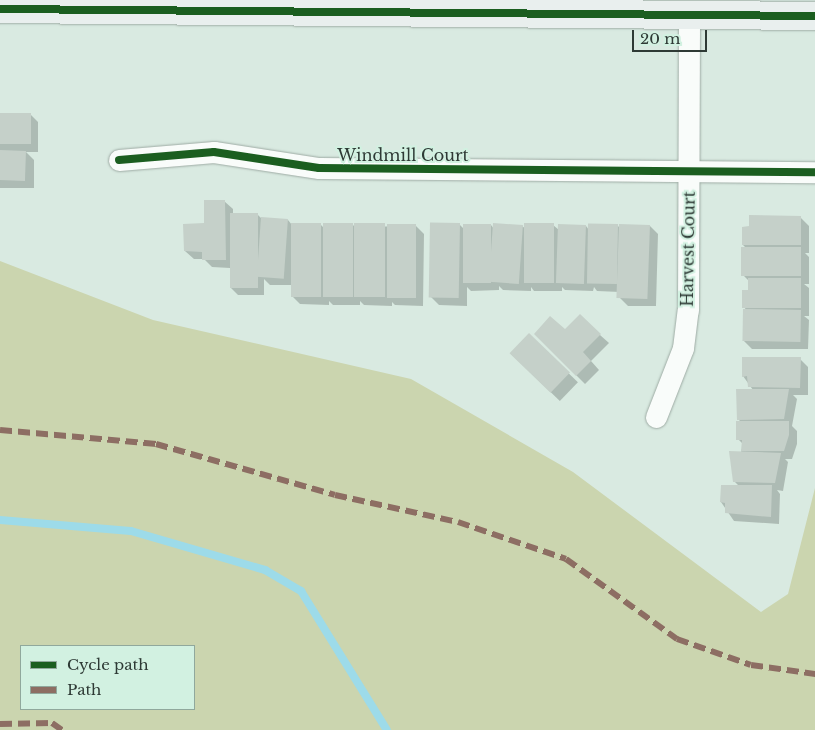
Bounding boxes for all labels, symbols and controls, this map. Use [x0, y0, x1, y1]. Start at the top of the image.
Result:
scale bar [635, 20, 710, 52]
text: 20 m [640, 29, 680, 48]
street label: Windmill Court [337, 145, 469, 165]
street label: Harvest Court [677, 191, 699, 307]
legend [20, 645, 195, 710]
text: Cycle path [67, 655, 149, 674]
text: Path [67, 680, 101, 699]

